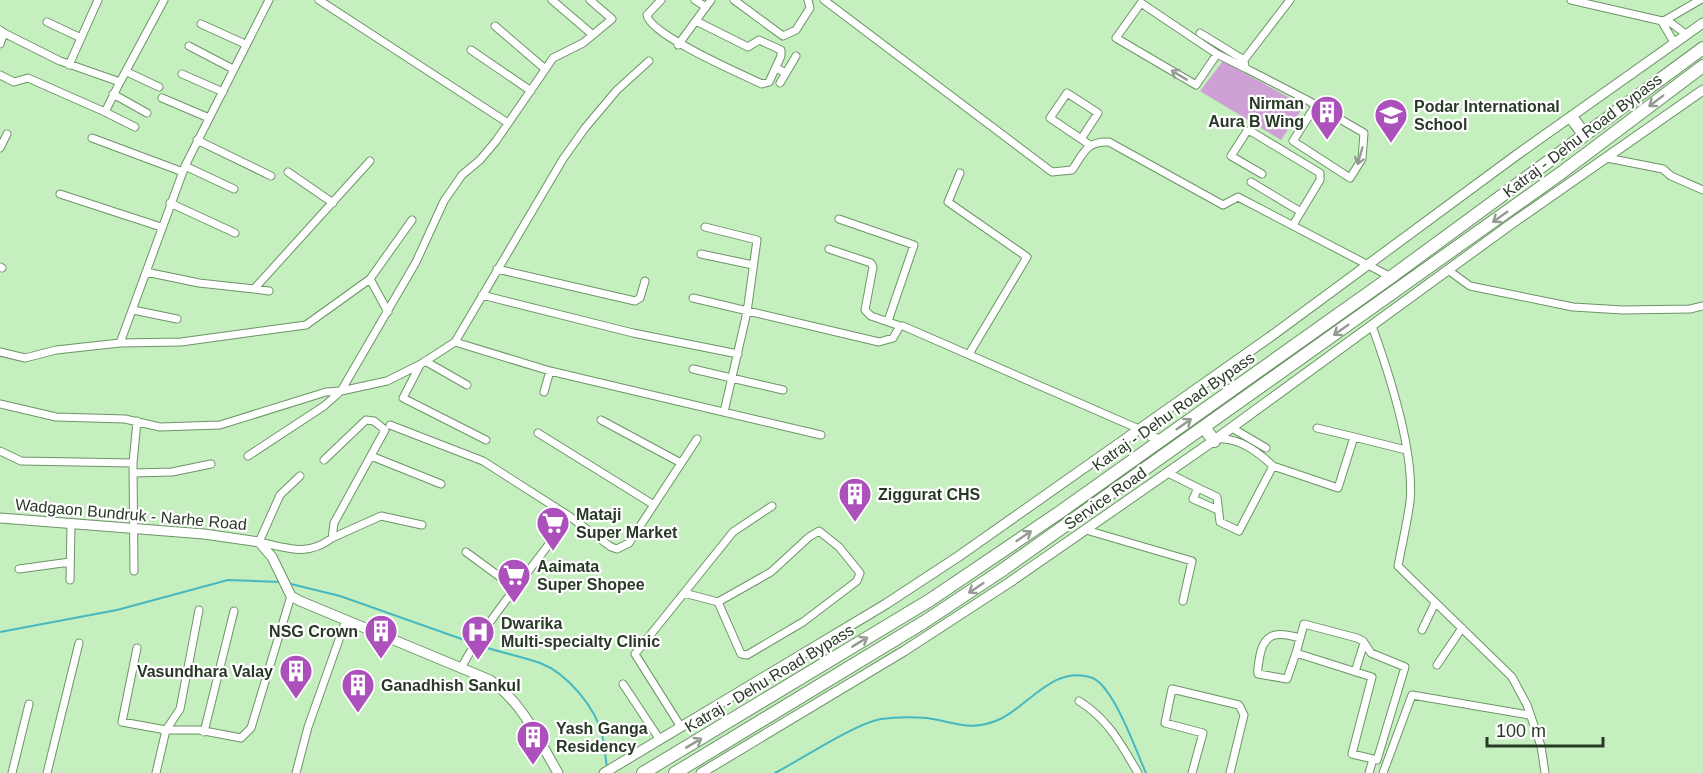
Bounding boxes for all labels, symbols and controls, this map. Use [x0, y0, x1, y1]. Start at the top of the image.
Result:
one-way arrow [1171, 68, 1188, 80]
street label: Katraj - Dehu Road Bypass [1500, 70, 1665, 201]
building icon: Nirman Aura B Wing [1309, 94, 1345, 141]
place label: Nirman Aura B Wing [1208, 95, 1304, 130]
one-way arrow [1649, 95, 1665, 108]
school or university icon: Podar International School [1373, 97, 1409, 144]
place label: Podar International School [1414, 98, 1560, 133]
one-way arrow [1354, 146, 1366, 165]
one-way arrow [1492, 211, 1508, 223]
one-way arrow [1333, 324, 1349, 336]
street label: Katraj - Dehu Road Bypass [1089, 349, 1258, 474]
one-way arrow [1175, 418, 1191, 430]
street label: Service Road [1061, 464, 1150, 533]
building icon: Ziggurat CHS [837, 476, 873, 523]
place label: Ziggurat CHS [878, 486, 981, 503]
street label: Wadgaon Bundruk - Narhe Road [14, 496, 247, 533]
supermarket icon: Mataji Super Market [535, 505, 571, 552]
place label: Mataji Super Market [576, 506, 678, 541]
one-way arrow [1015, 530, 1032, 542]
supermarket icon: Aaimata Super Shopee [496, 557, 532, 604]
place label: Aaimata Super Shopee [537, 558, 645, 593]
one-way arrow [968, 582, 984, 594]
building icon: NSG Crown [363, 613, 399, 660]
hospital icon: Dwarika Multi-specialty Clinic [460, 614, 496, 661]
place label: Dwarika Multi-specialty Clinic [501, 615, 660, 650]
street label: Katraj - Dehu Road Bypass [682, 621, 857, 736]
place label: NSG Crown [269, 623, 358, 640]
one-way arrow [851, 636, 868, 648]
building icon: Vasundhara Valay [278, 653, 314, 700]
place label: Vasundhara Valay [137, 663, 273, 680]
building icon: Ganadhish Sankul [340, 667, 376, 714]
place label: Ganadhish Sankul [381, 677, 521, 694]
scale bar [1487, 710, 1602, 748]
building icon: Yash Ganga Residency [515, 719, 551, 766]
place label: Yash Ganga Residency [556, 720, 648, 755]
text: 100 m [1496, 721, 1546, 741]
one-way arrow [685, 737, 702, 749]

